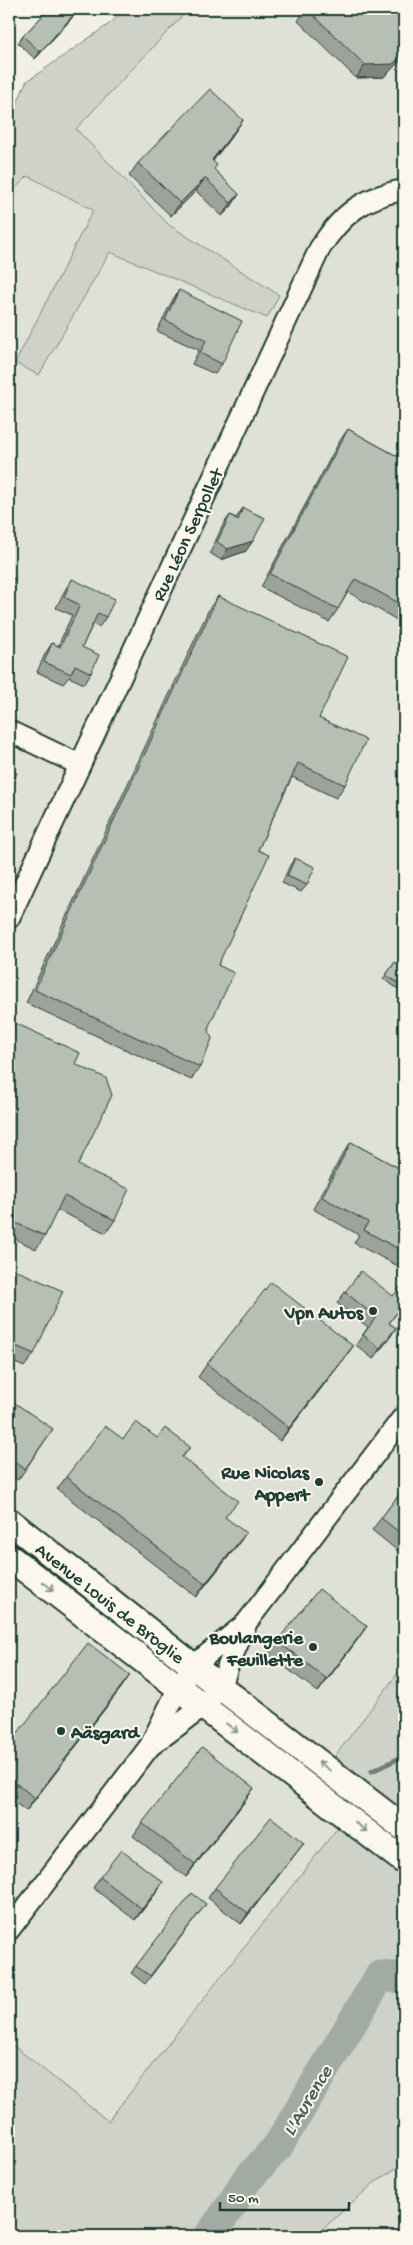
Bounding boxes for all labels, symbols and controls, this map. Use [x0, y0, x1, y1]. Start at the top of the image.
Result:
street label: Rue Léon Serpollet [148, 463, 231, 606]
place label: Vpn Autos [284, 1303, 364, 1326]
marker: Vpn Autos [367, 1305, 379, 1317]
place label: Rue Nicolas Appert [220, 1463, 311, 1508]
marker: Rue Nicolas Appert [313, 1476, 325, 1488]
street label: Avenue Louis de Broglie [29, 1539, 188, 1670]
one-way arrow [41, 1581, 54, 1592]
place label: Boulangerie Feuillette [208, 1628, 304, 1673]
marker: Boulangerie Feuillette [307, 1641, 319, 1653]
place label: Aäsgard [70, 1723, 141, 1746]
one-way arrow [225, 1723, 239, 1733]
marker: Aäsgard [55, 1725, 67, 1737]
one-way arrow [317, 1761, 331, 1771]
one-way arrow [354, 1822, 367, 1833]
water label: L'Aurence [279, 2062, 339, 2141]
scale bar [220, 2180, 349, 2212]
text: 50 m [228, 2190, 259, 2208]

